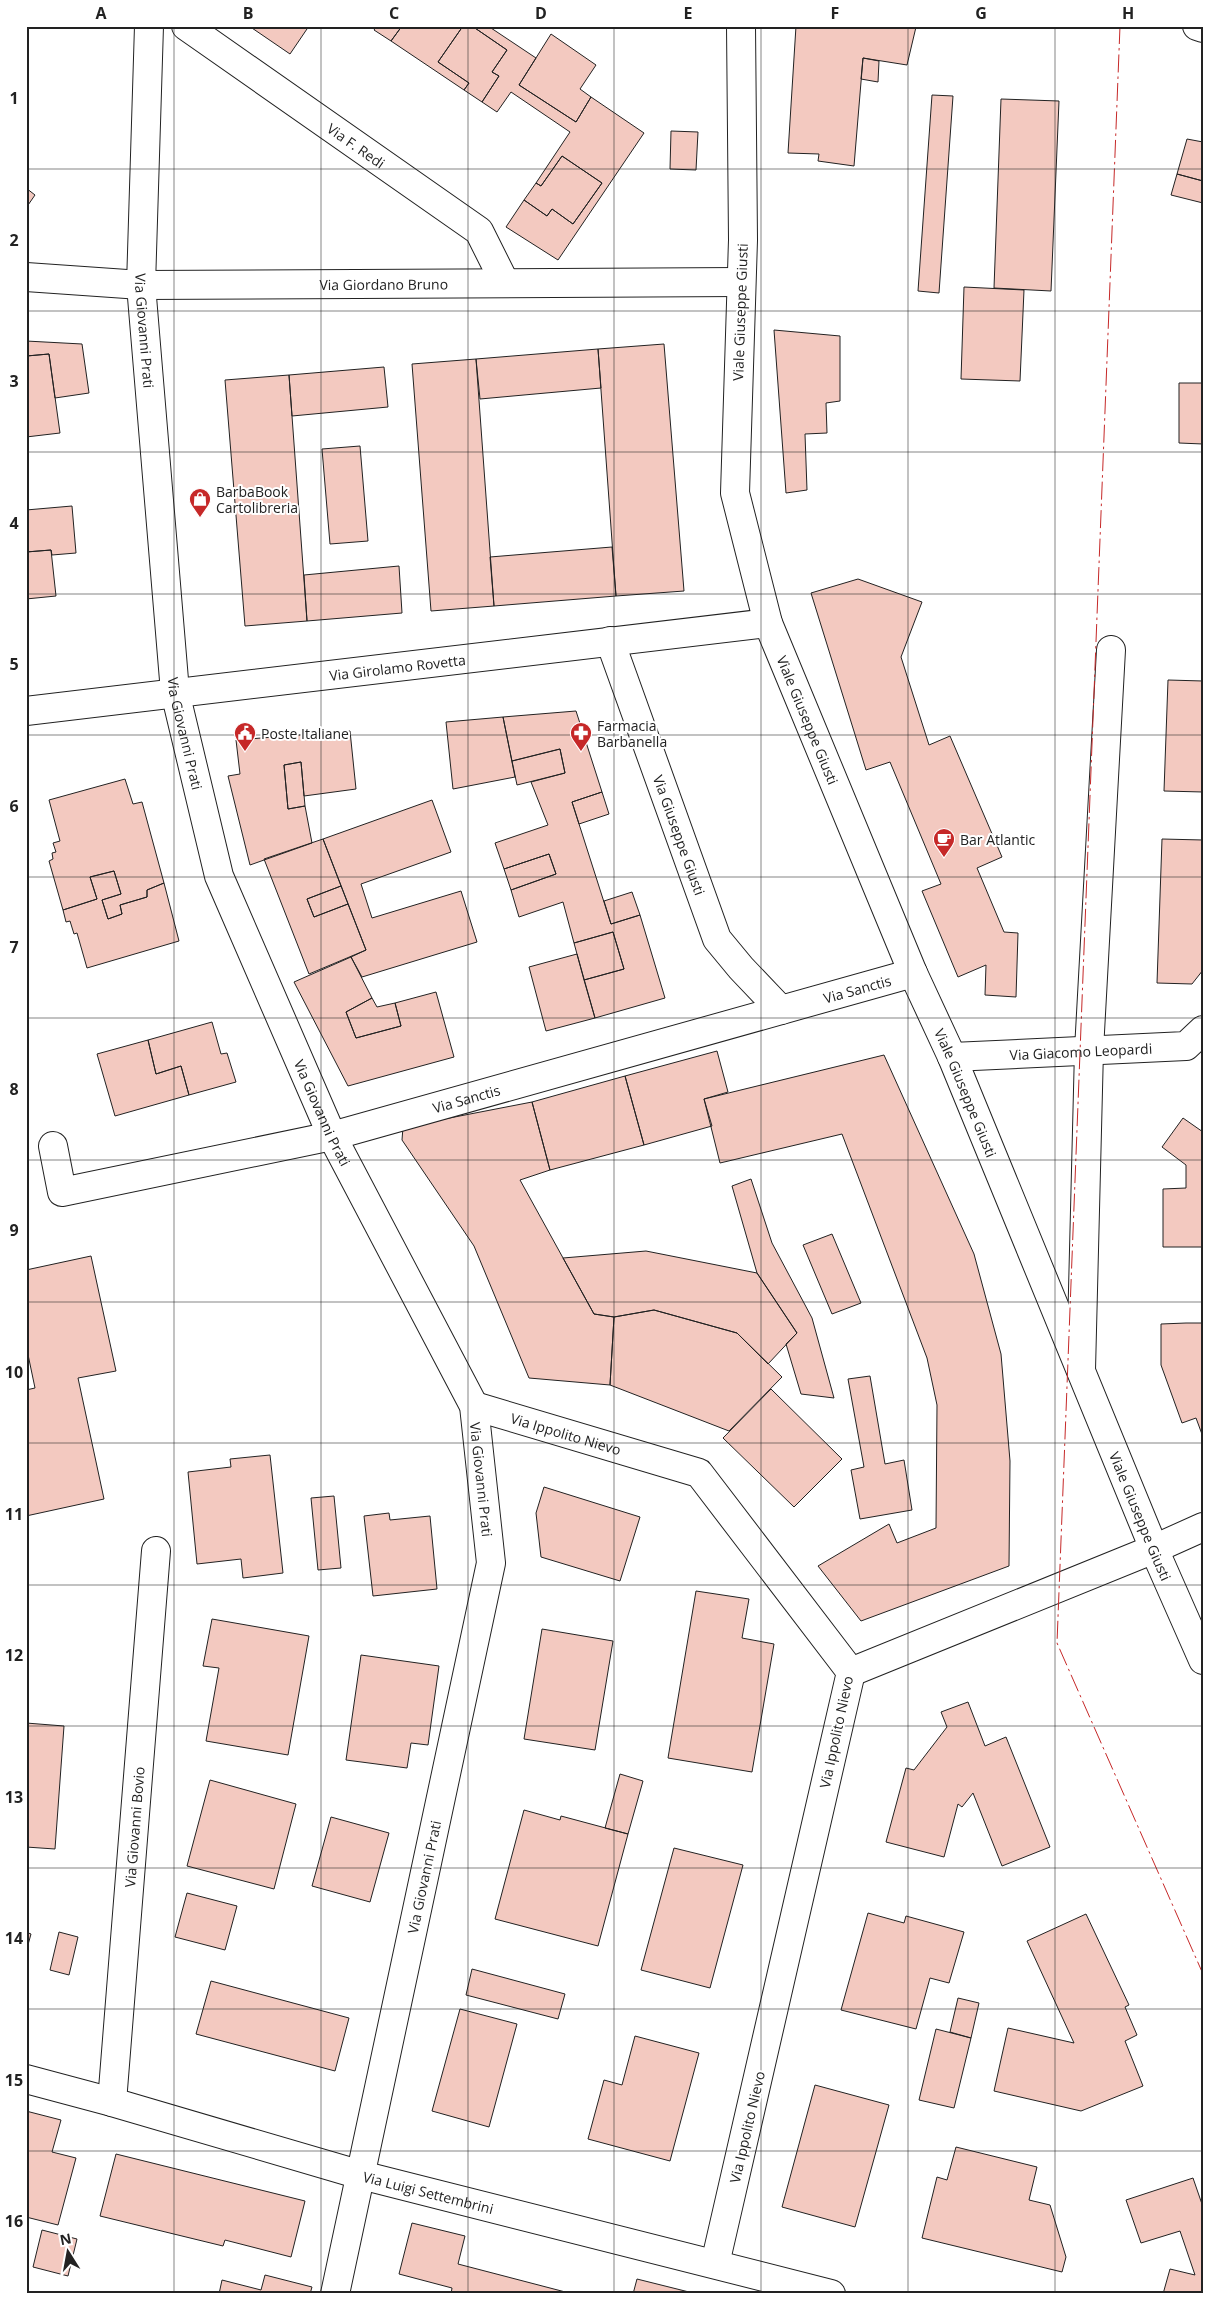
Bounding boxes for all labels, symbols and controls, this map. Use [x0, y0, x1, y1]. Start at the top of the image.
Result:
text: A [95, 2, 107, 24]
text: B [243, 2, 253, 24]
text: C [389, 2, 399, 24]
text: D [535, 2, 547, 24]
text: E [684, 2, 693, 24]
text: F [831, 2, 839, 24]
text: G [975, 2, 987, 24]
text: H [1122, 2, 1134, 24]
text: 1 [9, 87, 19, 109]
street label: Via F. Redi [324, 118, 389, 172]
text: 2 [9, 229, 19, 251]
street label: Viale Giuseppe Giusti [728, 243, 752, 381]
street label: Via Giovanni Prati [131, 273, 159, 389]
street label: Via Giordano Bruno [319, 274, 448, 294]
text: 3 [9, 370, 19, 392]
place label: BarbaBook Cartolibreria [216, 482, 298, 517]
shop icon: BarbaBook Cartolibreria [188, 487, 212, 518]
text: 4 [9, 512, 19, 534]
street label: Via Girolamo Rovetta [328, 649, 467, 684]
street label: Viale Giuseppe Giusti [773, 652, 843, 787]
text: 5 [9, 653, 19, 675]
street label: Via Giovanni Prati [164, 676, 208, 791]
place label: Farmacia Barbanella [597, 716, 667, 751]
public building icon: Poste Italiane [233, 721, 257, 752]
pharmacy icon: Farmacia Barbanella [569, 721, 593, 752]
place label: Poste Italiane [261, 724, 349, 743]
street label: Via Giuseppe Giusti [649, 772, 710, 898]
text: 6 [9, 795, 19, 817]
cafe icon: Bar Atlantic [932, 827, 956, 858]
place label: Bar Atlantic [960, 830, 1035, 849]
text: 7 [9, 936, 19, 958]
street label: Via Sanctis [821, 970, 893, 1007]
street label: Viale Giuseppe Giusti [930, 1025, 1002, 1160]
street label: Via Giacomo Leopardi [1009, 1038, 1153, 1064]
street label: Via Giovanni Prati [290, 1056, 355, 1169]
text: 8 [9, 1078, 19, 1100]
street label: Via Sanctis [430, 1080, 502, 1117]
text: 9 [9, 1219, 19, 1241]
text: 10 [5, 1361, 23, 1383]
street label: Via Ippolito Nievo [508, 1408, 624, 1459]
street label: Via Giovanni Prati [466, 1421, 498, 1538]
street label: Viale Giuseppe Giusti [1106, 1449, 1176, 1583]
text: 11 [5, 1503, 23, 1525]
text: 12 [5, 1644, 23, 1666]
street label: Via Ippolito Nievo [815, 1674, 857, 1790]
street label: Via Giovanni Bovio [120, 1766, 148, 1888]
text: 13 [5, 1786, 23, 1808]
street label: Via Giovanni Prati [403, 1819, 445, 1935]
text: 14 [5, 1927, 23, 1949]
text: 15 [5, 2069, 23, 2091]
street label: Via Ippolito Nievo [725, 2069, 769, 2185]
street label: Via Luigi Settembrini [361, 2166, 496, 2218]
text: 16 [5, 2210, 23, 2232]
north arrow [42, 2228, 92, 2278]
text: N [58, 2228, 73, 2249]

